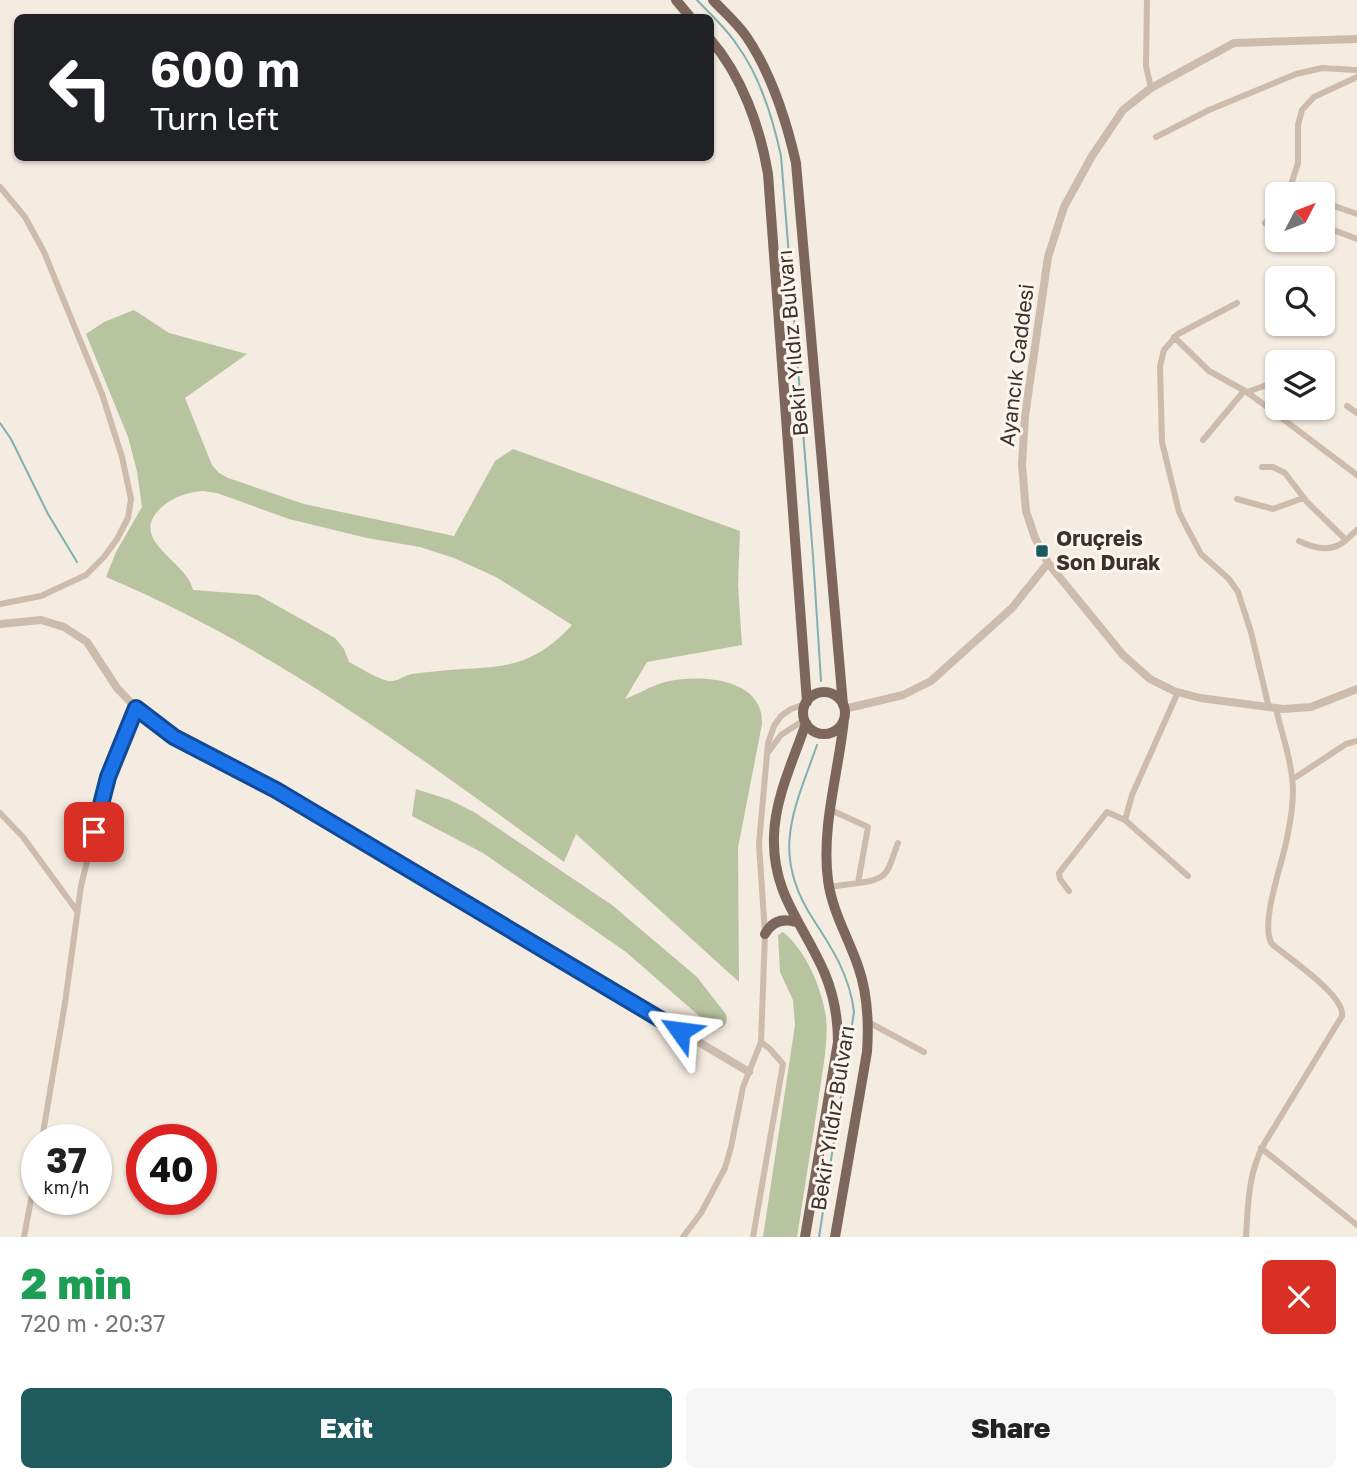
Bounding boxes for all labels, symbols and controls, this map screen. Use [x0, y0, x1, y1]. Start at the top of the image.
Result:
text: 600 m [150, 39, 300, 98]
icon: left [35, 42, 126, 133]
text: Turn left [150, 99, 279, 137]
north arrow [1265, 182, 1335, 252]
map controls [1265, 182, 1335, 420]
street label: Bekir Yıldız Bulvarı [771, 249, 813, 437]
button: search [1265, 266, 1335, 336]
street label: Ayancık Caddesi [993, 282, 1039, 448]
button: layers [1265, 350, 1335, 420]
place label: Oruçreis Son Durak [1056, 525, 1160, 575]
marker: Oruçreis Son Durak [1034, 543, 1050, 559]
pin [64, 802, 124, 862]
icon: arrive [75, 813, 113, 851]
position arrow [643, 994, 717, 1068]
street label: Bekir Yıldız Bulvarı [805, 1023, 859, 1212]
speed limit sign: 40 [126, 1124, 217, 1215]
text: 37 [46, 1139, 87, 1181]
text: km/h [44, 1176, 89, 1198]
text: 2 min [21, 1258, 132, 1308]
button: close [1262, 1260, 1336, 1334]
text: 720 m · 20:37 [21, 1309, 165, 1337]
button: Exit [21, 1388, 672, 1468]
button: Share [686, 1388, 1336, 1468]

